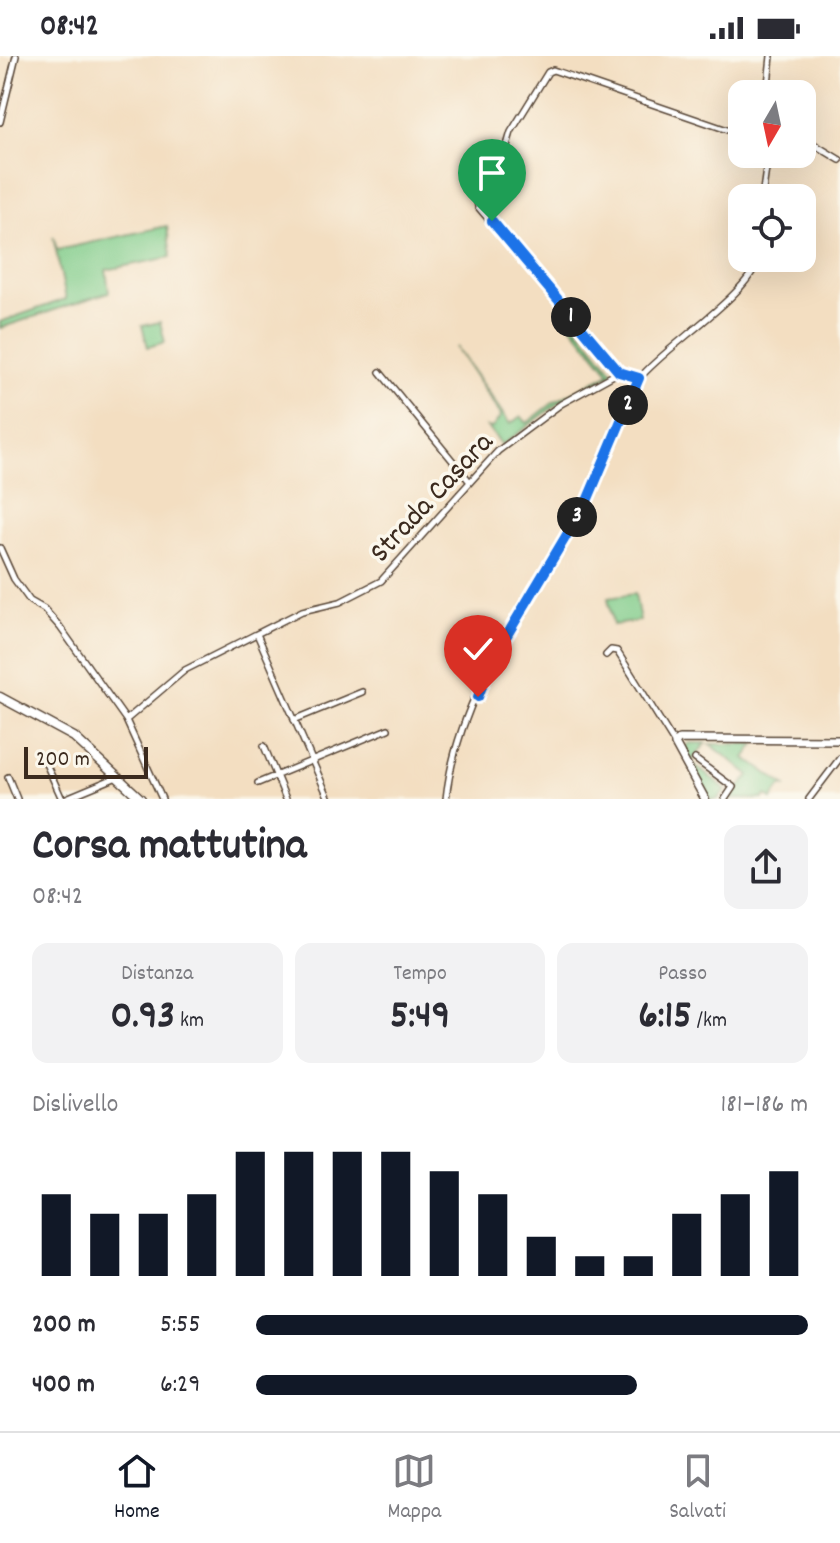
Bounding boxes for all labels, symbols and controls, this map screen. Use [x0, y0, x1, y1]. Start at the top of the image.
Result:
text: 08:42 [40, 7, 99, 50]
north arrow [728, 80, 816, 168]
map controls [728, 80, 816, 272]
pin [458, 139, 526, 221]
icon: arrive [470, 151, 514, 195]
button: locate [728, 184, 816, 272]
pin: 1 [551, 297, 591, 337]
text: 1 [569, 301, 573, 332]
pin: 2 [608, 385, 648, 425]
text: 2 [623, 389, 633, 420]
street label: Strada Casara [361, 423, 506, 574]
pin: 3 [557, 497, 597, 537]
text: 3 [572, 501, 582, 532]
pin [444, 615, 512, 697]
icon: check [456, 627, 500, 671]
scale bar [24, 743, 148, 779]
text: 200 m [36, 745, 90, 776]
text: Corsa mattutina [32, 817, 306, 880]
button: share [724, 825, 808, 909]
text: 08:42 [32, 879, 83, 916]
text: Distanza [121, 959, 193, 990]
text: Tempo [393, 959, 447, 990]
text: Passo [658, 959, 707, 990]
text: 0.93 [110, 990, 175, 1047]
text: 5:49 [390, 990, 450, 1047]
text: 6:15 [638, 990, 692, 1047]
text: km [175, 1006, 204, 1037]
text: /km [692, 1006, 727, 1037]
text: Dislivello [32, 1087, 118, 1124]
text: 181–186 m [721, 1087, 808, 1124]
text: 200 m [32, 1307, 96, 1344]
text: 5:55 [160, 1307, 200, 1344]
text: 400 m [32, 1367, 95, 1404]
text: 6:29 [160, 1367, 200, 1404]
tab: Home [114, 1449, 160, 1528]
tab: Mappa [388, 1449, 441, 1528]
tab: Salvati [669, 1449, 726, 1528]

